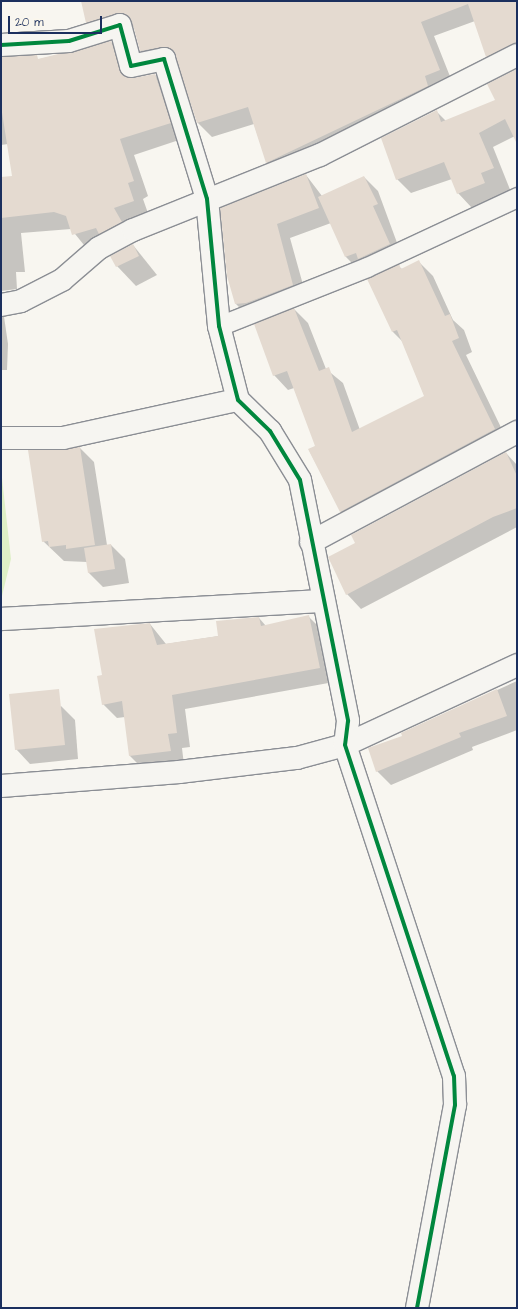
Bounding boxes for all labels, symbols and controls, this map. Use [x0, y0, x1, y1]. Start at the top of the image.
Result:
scale bar [10, 8, 104, 34]
text: 20 m [15, 14, 44, 31]

